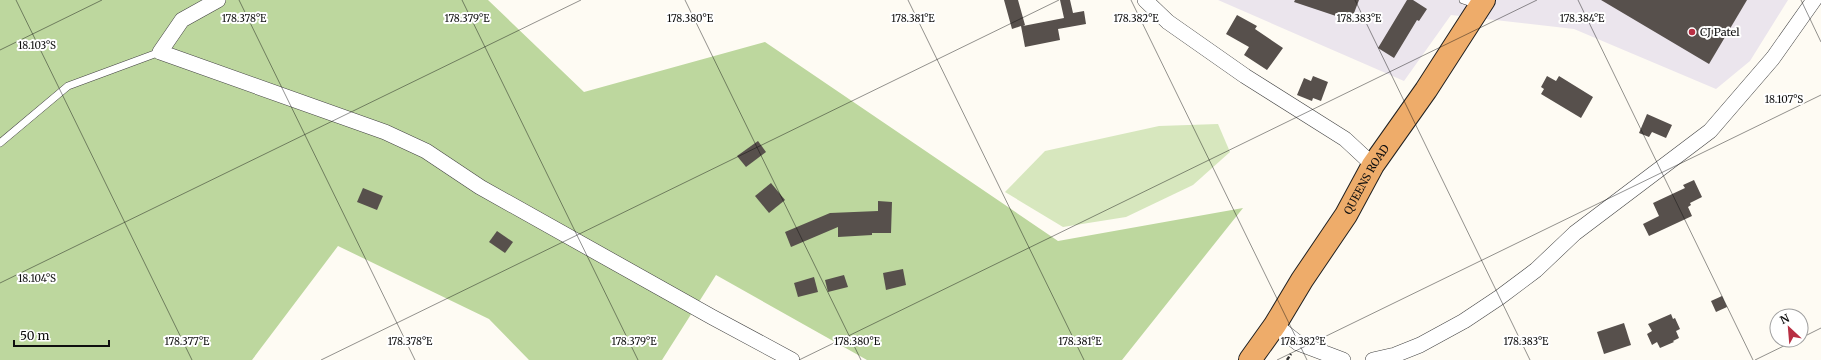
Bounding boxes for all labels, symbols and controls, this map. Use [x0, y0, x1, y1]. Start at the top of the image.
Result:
text: 178.378°E [222, 12, 267, 25]
text: 178.379°E [444, 12, 490, 25]
text: 178.380°E [667, 12, 714, 25]
text: 178.381°E [891, 12, 935, 25]
text: 178.382°E [1113, 12, 1159, 25]
text: 178.383°E [1337, 12, 1382, 25]
text: 178.384°E [1560, 12, 1605, 25]
place label: CJ Patel [1700, 25, 1740, 39]
marker: CJ Patel [1687, 27, 1697, 37]
text: 18.103°S [18, 39, 56, 52]
text: 18.107°S [1765, 93, 1803, 106]
street label: QUEENS ROAD [1341, 142, 1392, 217]
text: 18.104°S [18, 272, 56, 285]
north arrow [1769, 308, 1809, 348]
text: N [1778, 311, 1792, 327]
scale bar [14, 322, 109, 348]
text: 50 m [20, 328, 49, 343]
text: 178.377°E [165, 335, 210, 348]
text: 178.378°E [388, 335, 433, 348]
text: 178.379°E [611, 335, 657, 348]
text: 178.380°E [834, 335, 881, 348]
text: 178.381°E [1058, 335, 1102, 348]
text: 178.382°E [1280, 335, 1326, 348]
text: 178.383°E [1504, 335, 1549, 348]

